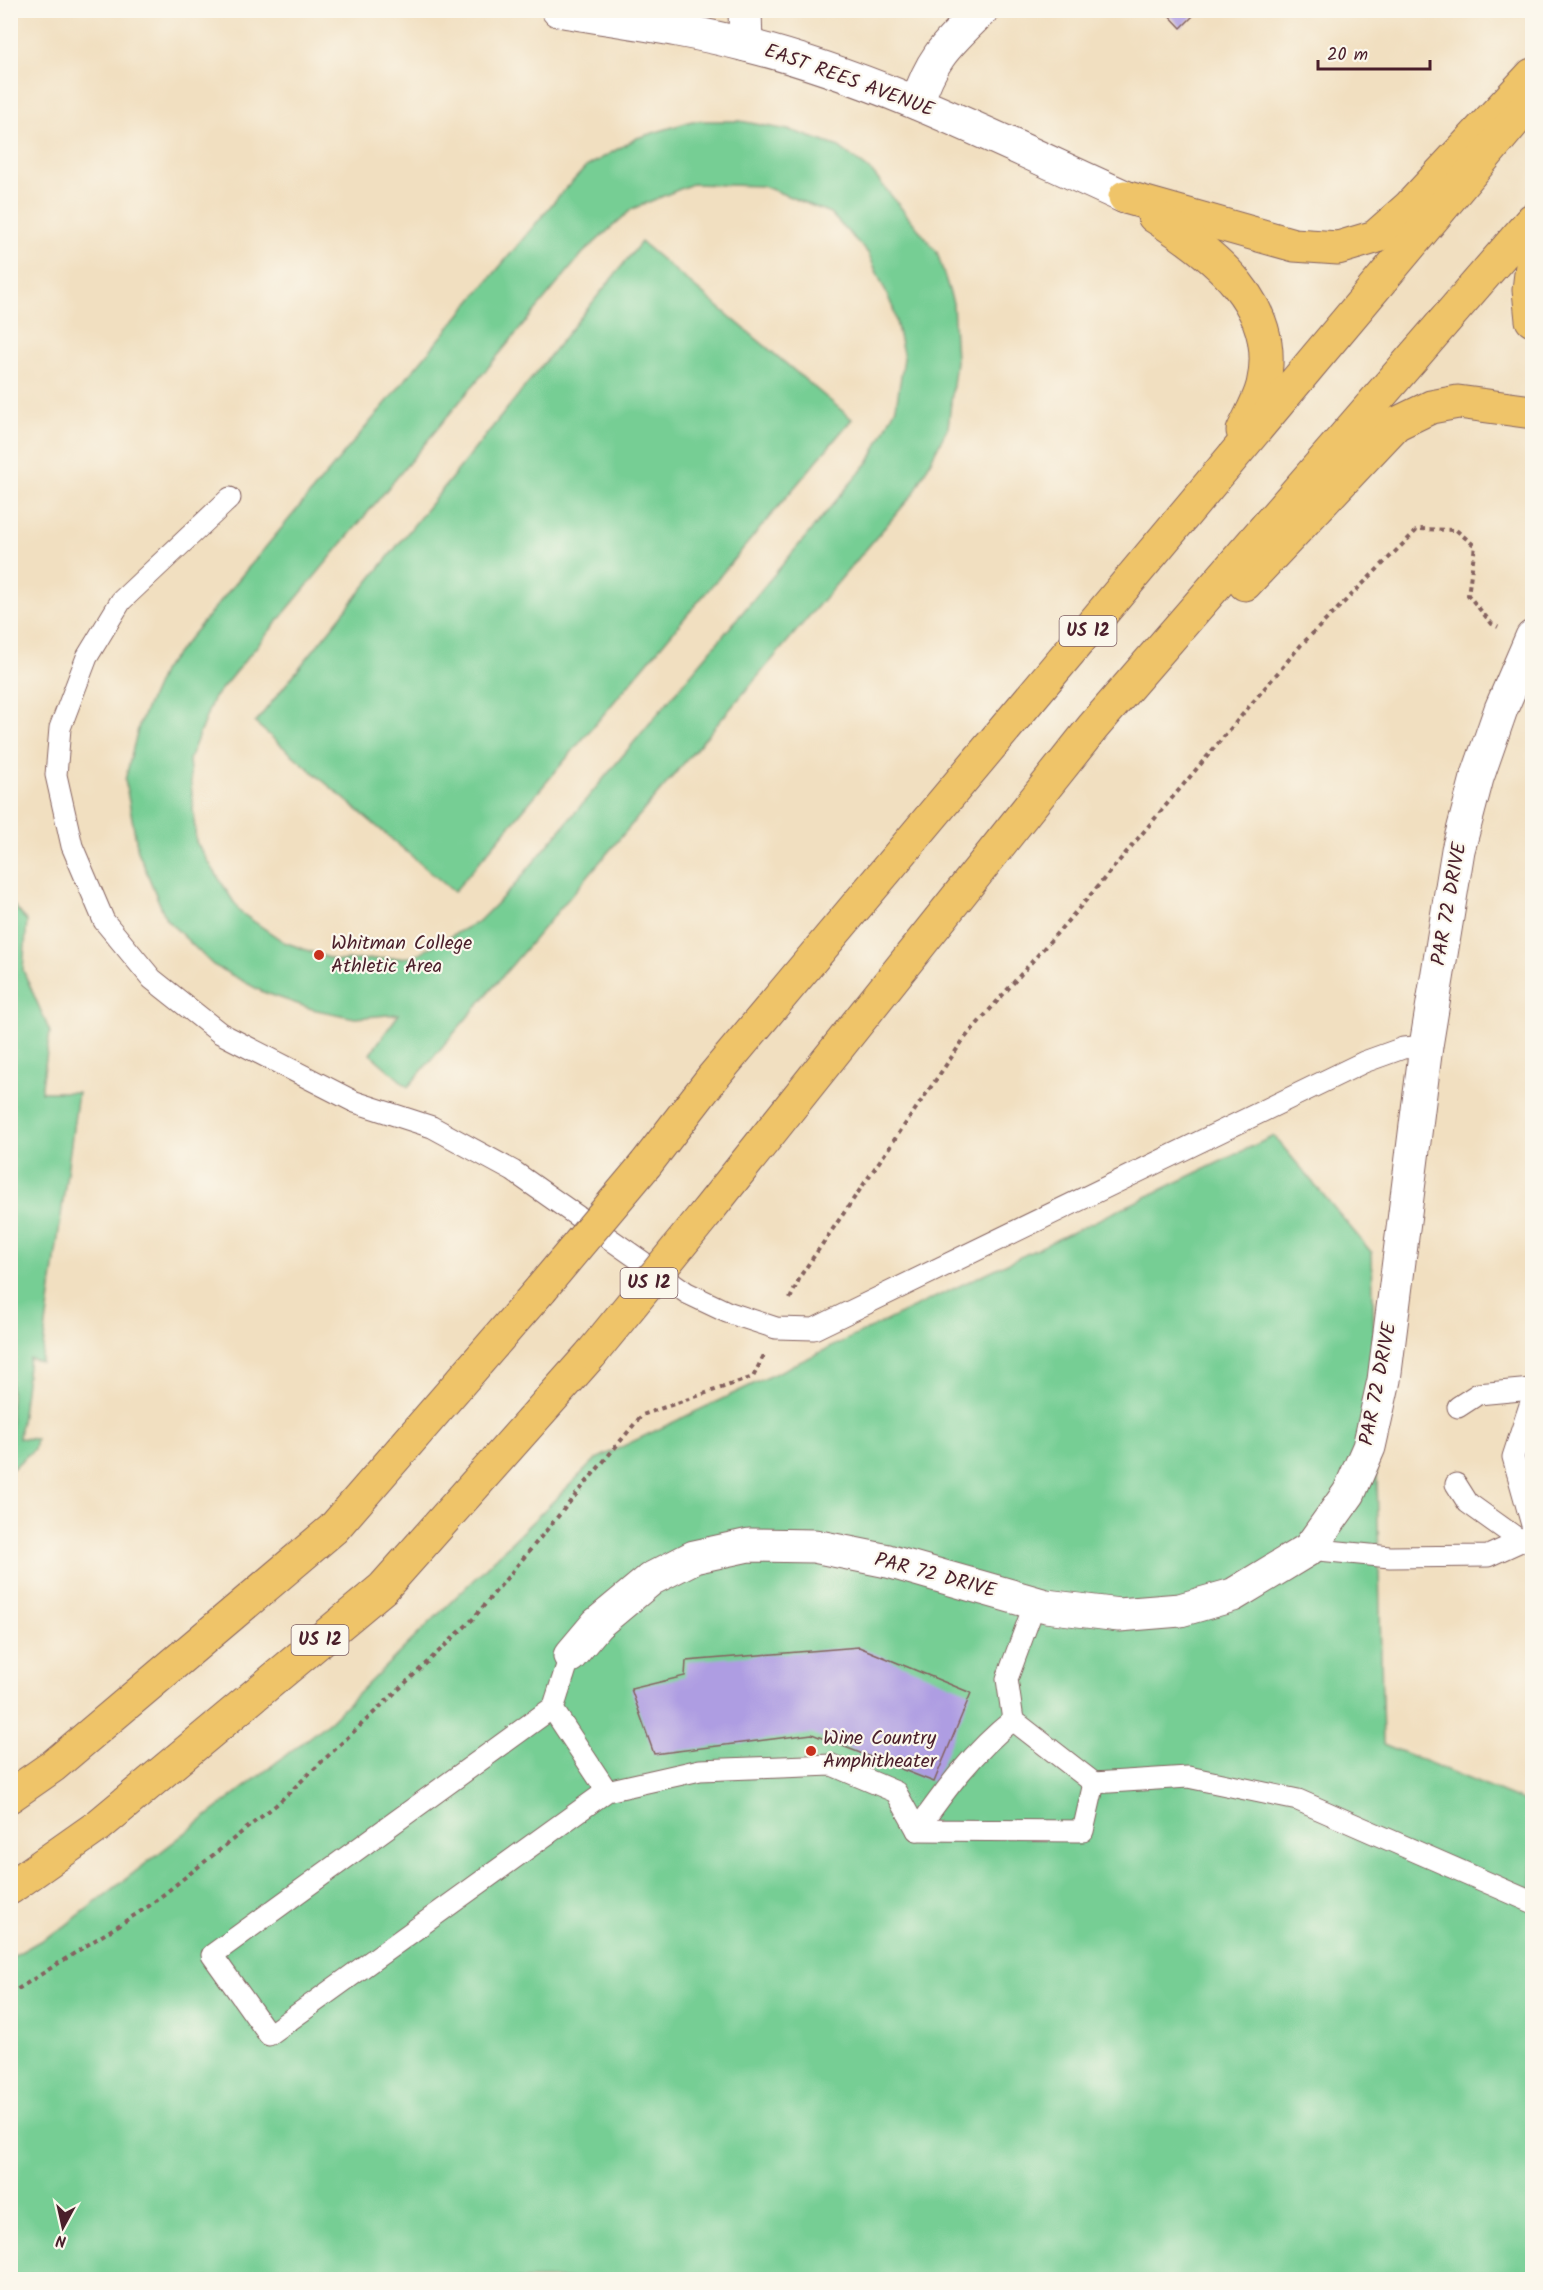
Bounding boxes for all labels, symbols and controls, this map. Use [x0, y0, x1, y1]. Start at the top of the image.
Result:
scale bar [1318, 33, 1430, 71]
street label: EAST REES AVENUE [760, 35, 940, 127]
text: 20 m [1327, 41, 1368, 70]
road number: US 12 [1060, 616, 1116, 646]
street label: PAR 72 DRIVE [1423, 839, 1477, 968]
place label: Whitman College Athletic Area [331, 928, 472, 983]
marker: Whitman College Athletic Area [312, 948, 326, 962]
road number: US 12 [620, 1268, 678, 1298]
street label: PAR 72 DRIVE [1351, 1318, 1407, 1448]
street label: PAR 72 DRIVE [871, 1544, 1001, 1608]
road number: US 12 [292, 1625, 348, 1655]
place label: Wine Country Amphitheater [823, 1723, 938, 1778]
marker: Wine Country Amphitheater [804, 1744, 818, 1758]
north arrow [33, 2197, 93, 2257]
text: N [54, 2227, 68, 2253]

